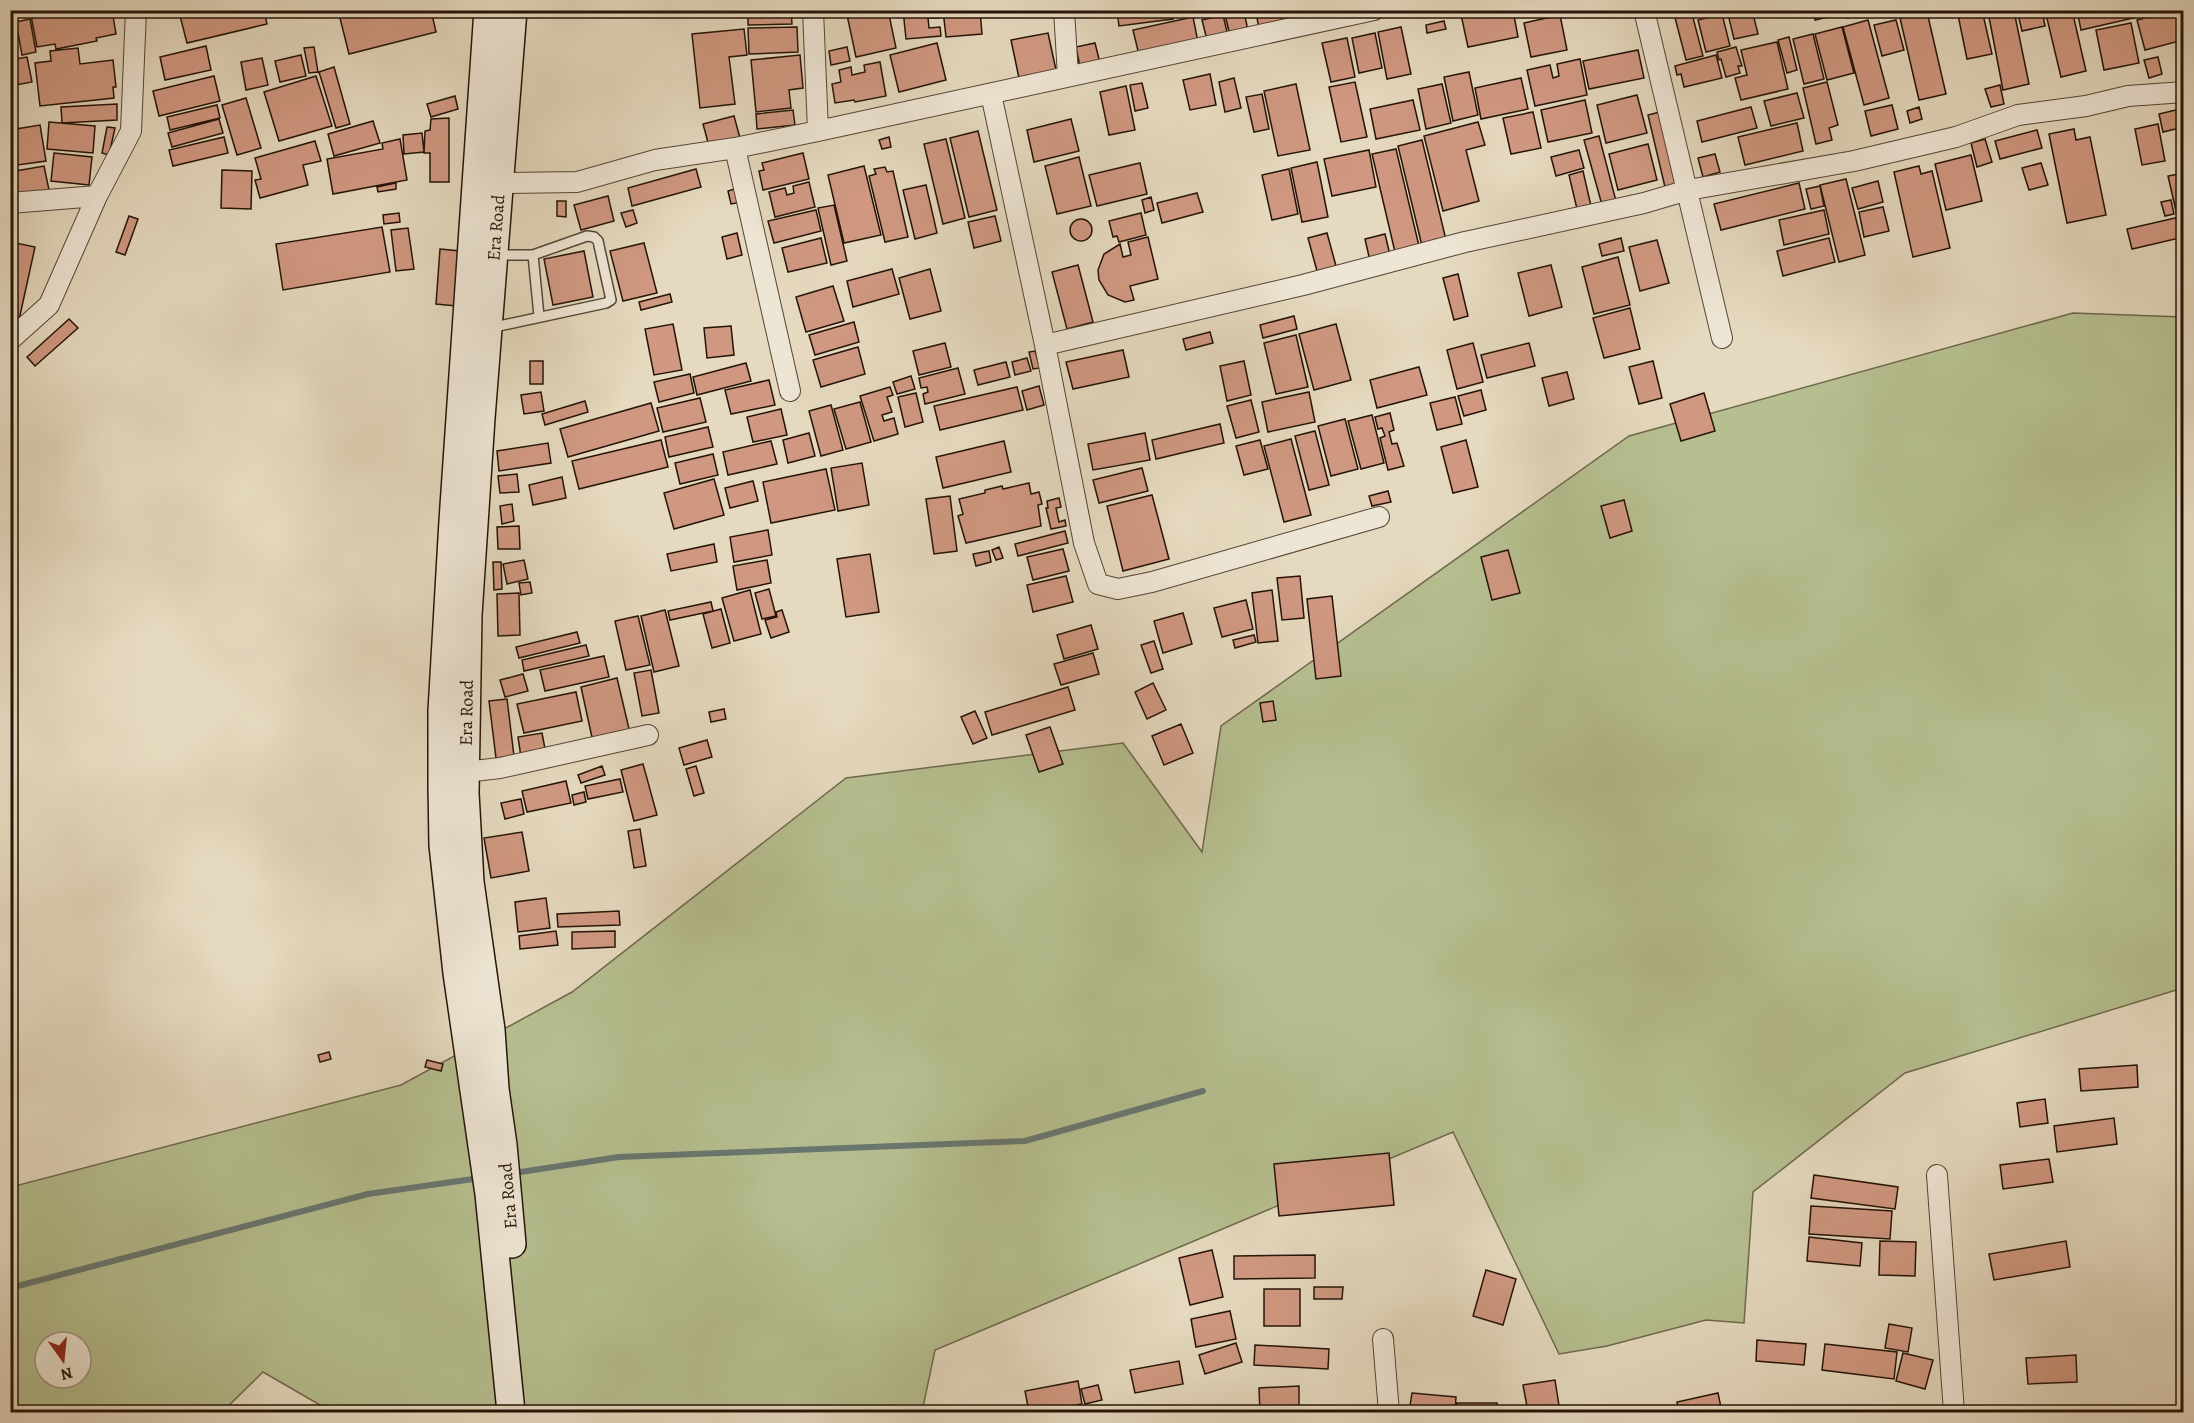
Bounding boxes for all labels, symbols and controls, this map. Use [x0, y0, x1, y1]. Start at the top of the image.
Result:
street label: Era Road [481, 193, 511, 262]
street label: Era Road [454, 679, 479, 746]
street label: Era Road [493, 1162, 523, 1230]
north arrow [33, 1330, 93, 1390]
text: N [58, 1361, 75, 1386]

